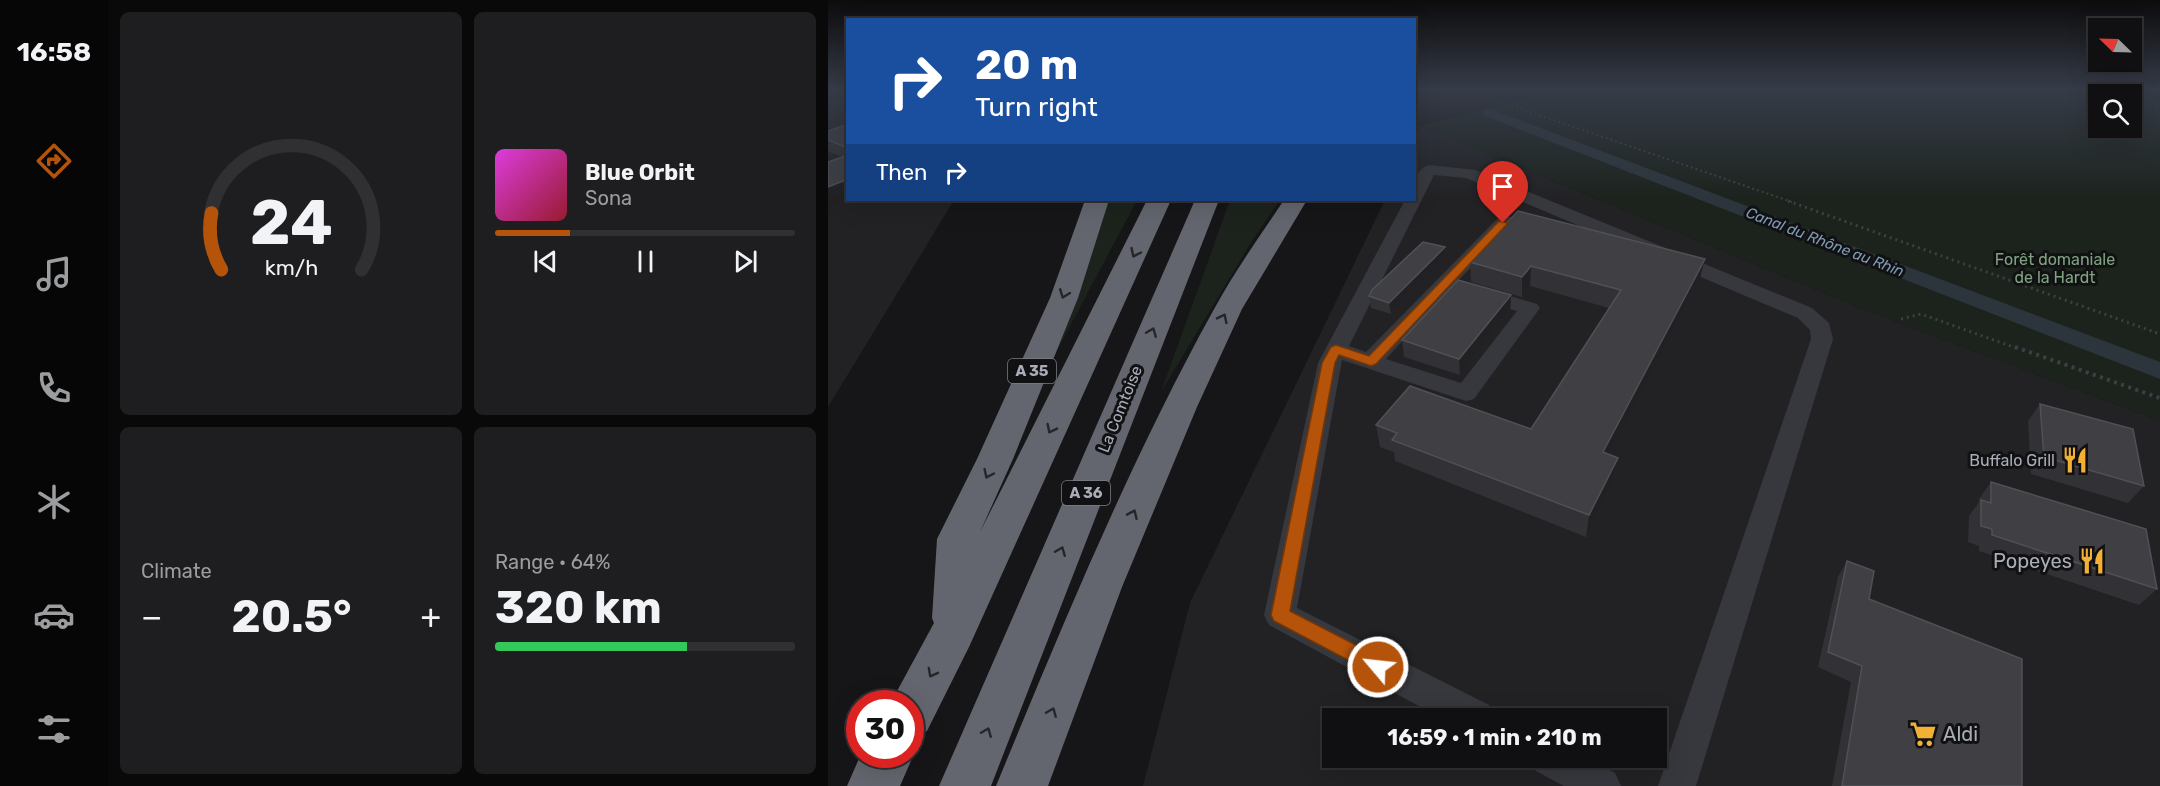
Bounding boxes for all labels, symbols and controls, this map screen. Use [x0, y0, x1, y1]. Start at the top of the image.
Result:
north arrow [2088, 18, 2142, 72]
map controls [2088, 18, 2142, 138]
text: 16:58 [17, 36, 91, 68]
text: 20 m [975, 40, 1078, 90]
icon: right [876, 42, 954, 120]
button: search [2088, 84, 2142, 138]
text: Turn right [975, 91, 1098, 123]
icon: directions [33, 140, 75, 182]
icon: right [939, 156, 972, 189]
text: Blue Orbit [585, 159, 695, 186]
text: Then [876, 159, 927, 186]
pin [1477, 161, 1528, 223]
icon: arrive [1486, 170, 1519, 203]
text: Sona [585, 186, 632, 210]
text: 24 [250, 187, 332, 261]
water label: Canal du Rhône au Rhin [1743, 204, 1907, 280]
icon: previous [529, 245, 562, 278]
icon: pause [629, 245, 662, 278]
icon: next [729, 245, 762, 278]
one-way arrow [1130, 246, 1142, 257]
park label: Forêt domaniale de la Hardt [1995, 250, 2115, 287]
icon: music [33, 253, 75, 295]
text: km/h [264, 256, 318, 281]
one-way arrow [1059, 289, 1072, 299]
one-way arrow [1216, 314, 1228, 325]
one-way arrow [1145, 328, 1157, 339]
road number: A 35 [1008, 359, 1056, 383]
street label: La Comtoise [1094, 363, 1146, 455]
icon: phone [33, 367, 75, 409]
one-way arrow [1046, 422, 1058, 433]
restaurant icon: Buffalo Grill [2060, 445, 2090, 475]
place label: Buffalo Grill [1969, 451, 2055, 470]
one-way arrow [983, 467, 995, 478]
icon: climate [33, 481, 75, 523]
road number: A 36 [1062, 481, 1110, 505]
one-way arrow [1126, 510, 1138, 521]
restaurant icon: Popeyes [2077, 546, 2107, 576]
one-way arrow [1054, 547, 1067, 557]
place label: Popeyes [1993, 549, 2072, 573]
text: Range · 64% [495, 550, 611, 574]
text: Climate [141, 559, 212, 583]
text: 320 km [495, 581, 662, 634]
text: 20.5° [232, 590, 351, 643]
icon: car [33, 594, 75, 636]
text: − [141, 597, 162, 636]
text: + [420, 597, 441, 636]
position arrow [1346, 635, 1410, 699]
one-way arrow [928, 667, 939, 677]
speed limit sign: 30 [846, 690, 924, 768]
one-way arrow [1044, 707, 1057, 718]
icon: filters [33, 708, 75, 750]
supermarket icon: Aldi [1908, 719, 1938, 749]
place label: Aldi [1943, 722, 1978, 746]
text: 16:59 · 1 min · 210 m [1387, 724, 1602, 751]
one-way arrow [980, 727, 992, 738]

